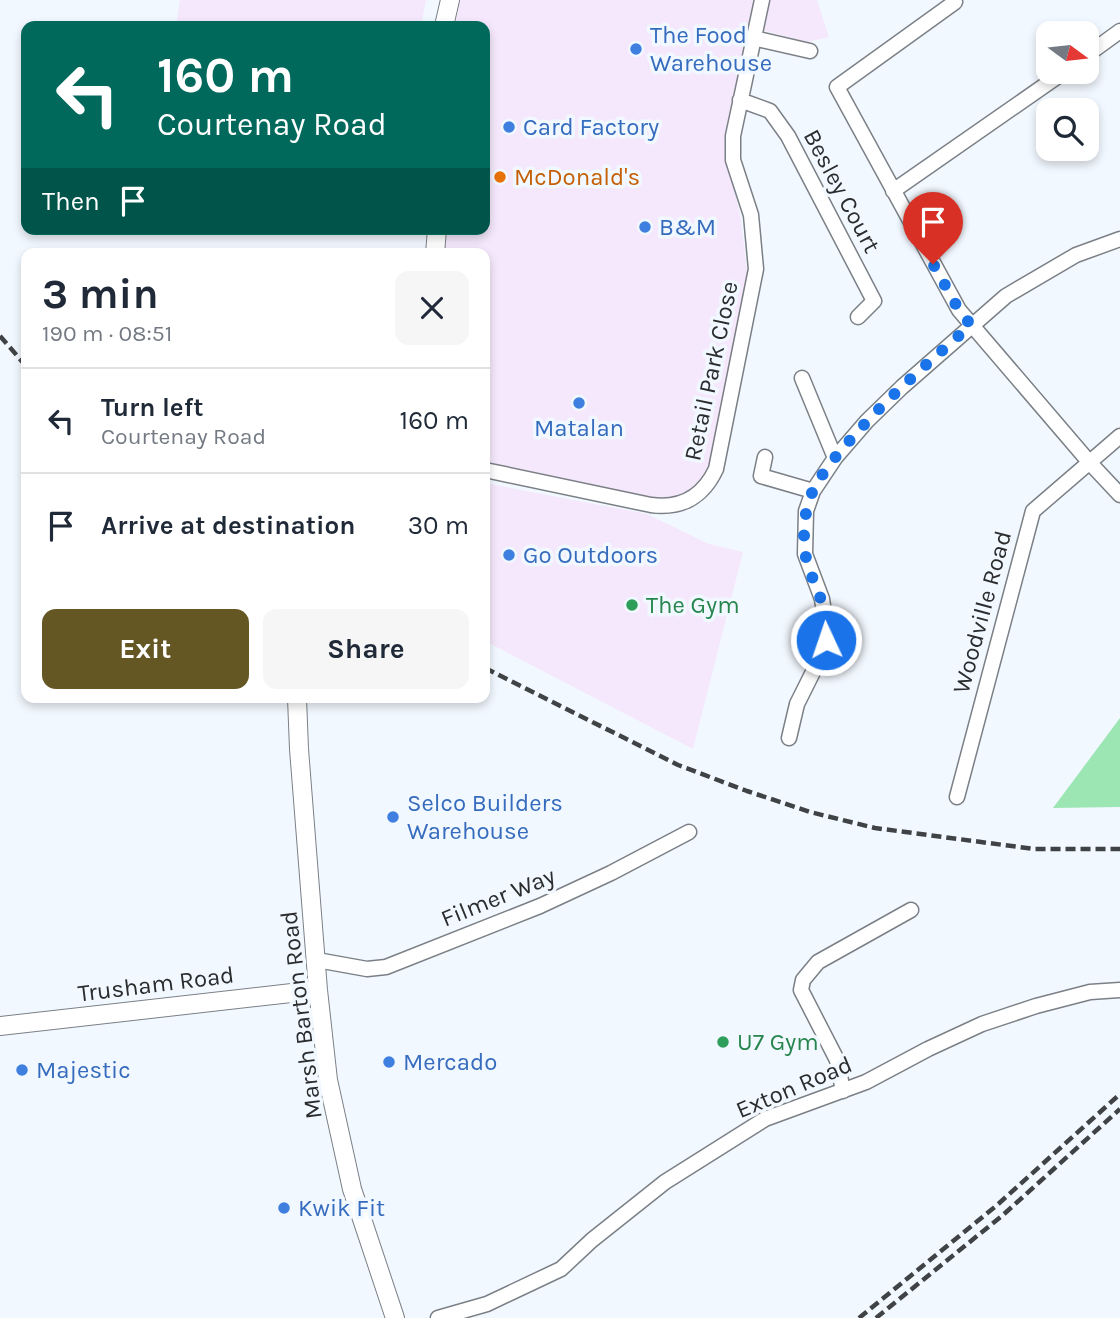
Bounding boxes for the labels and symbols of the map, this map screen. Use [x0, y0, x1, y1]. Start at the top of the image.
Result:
place label: The Food Warehouse [650, 21, 772, 77]
north arrow [1036, 21, 1099, 84]
marker: The Food Warehouse [628, 41, 644, 57]
place label: Card Factory [523, 113, 659, 141]
marker: Card Factory [501, 119, 517, 135]
street label: Besley Court [798, 124, 886, 258]
place label: McDonald's [514, 163, 640, 191]
marker: McDonald's [492, 169, 508, 185]
pin [903, 192, 963, 264]
place label: B&M [659, 213, 716, 241]
marker: B&M [637, 219, 653, 235]
street label: Retail Park Close [678, 279, 744, 463]
marker: Matalan [571, 395, 587, 411]
place label: Matalan [534, 414, 624, 442]
street label: Woodville Road [947, 528, 1017, 696]
place label: Go Outdoors [523, 541, 658, 569]
marker: Go Outdoors [501, 547, 517, 563]
place label: The Gym [646, 591, 740, 619]
marker: The Gym [624, 597, 640, 613]
position arrow [789, 603, 863, 677]
place label: Selco Builders Warehouse [407, 789, 563, 845]
marker: Selco Builders Warehouse [385, 809, 401, 825]
street label: Filmer Way [437, 861, 559, 933]
street label: Marsh Barton Road [274, 909, 328, 1121]
street label: Trusham Road [76, 961, 236, 1007]
place label: U7 Gym [737, 1028, 819, 1056]
marker: U7 Gym [715, 1034, 731, 1050]
place label: Mercado [403, 1048, 497, 1076]
street label: Exton Road [732, 1050, 856, 1124]
marker: Mercado [381, 1054, 397, 1070]
place label: Majestic [36, 1056, 131, 1084]
marker: Majestic [14, 1062, 30, 1078]
place label: Kwik Fit [298, 1194, 385, 1222]
marker: Kwik Fit [276, 1200, 292, 1216]

